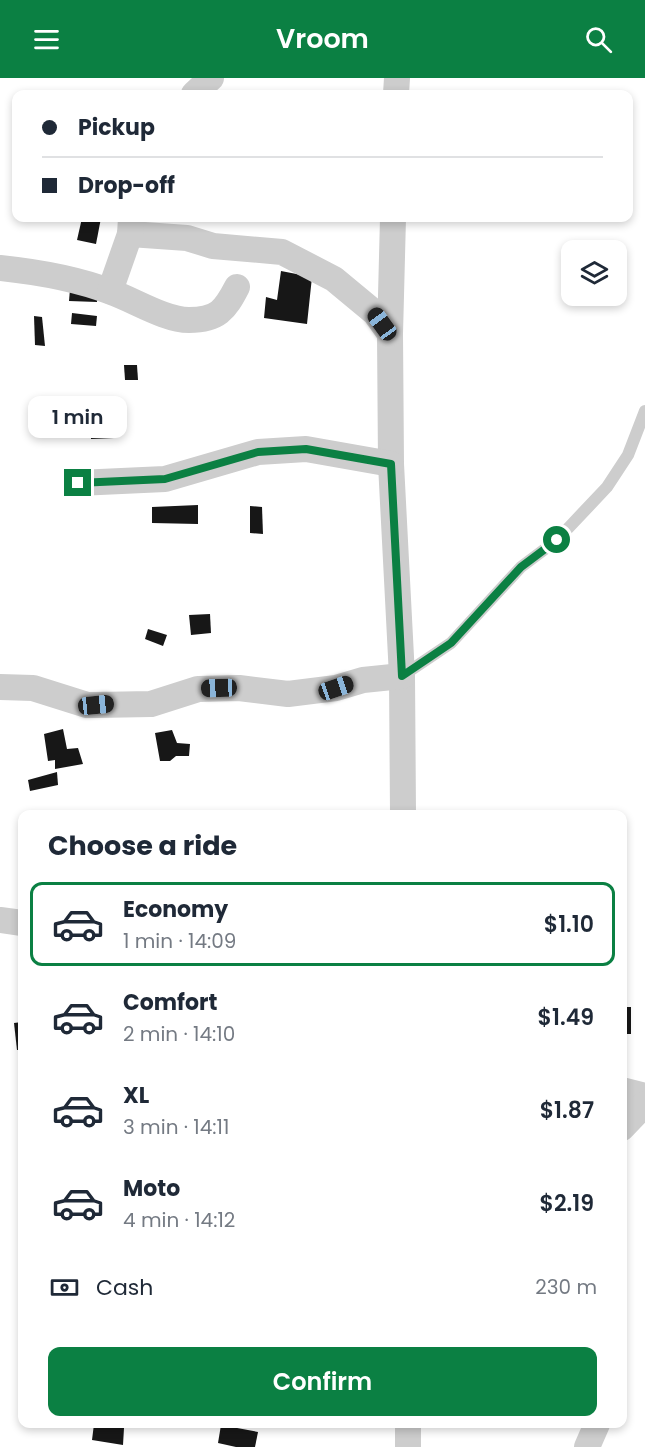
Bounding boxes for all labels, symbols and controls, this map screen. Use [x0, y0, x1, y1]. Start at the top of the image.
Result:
text: Vroom [276, 20, 369, 57]
icon: menu [30, 23, 63, 56]
icon: search [582, 23, 615, 56]
text: Pickup [78, 112, 155, 143]
text: Drop-off [78, 170, 175, 201]
map controls [561, 240, 627, 306]
button: layers [561, 240, 627, 306]
car [364, 304, 400, 344]
callout: 1 min [28, 396, 128, 438]
text: 1 min [52, 403, 103, 431]
route end [64, 469, 91, 496]
route start [543, 526, 570, 553]
car [316, 674, 356, 702]
car [201, 678, 237, 698]
car [77, 694, 115, 716]
text: Choose a ride [48, 827, 237, 864]
text: Economy [123, 894, 228, 925]
icon: car [51, 897, 105, 951]
text: $1.10 [544, 909, 594, 940]
text: 1 min · 14:09 [123, 927, 236, 955]
text: Comfort [123, 987, 217, 1018]
icon: car [51, 990, 105, 1044]
text: $1.49 [538, 1002, 594, 1033]
text: 2 min · 14:10 [123, 1020, 235, 1048]
text: XL [123, 1080, 149, 1111]
icon: car [51, 1083, 105, 1137]
text: $1.87 [540, 1095, 594, 1126]
text: 3 min · 14:11 [123, 1113, 229, 1141]
text: Moto [123, 1173, 180, 1204]
icon: car [51, 1176, 105, 1230]
text: $2.19 [540, 1188, 594, 1219]
text: 4 min · 14:12 [123, 1206, 235, 1234]
icon: cash [48, 1271, 81, 1304]
text: Cash [96, 1272, 153, 1303]
text: 230 m [535, 1273, 597, 1301]
button: Confirm [48, 1347, 597, 1416]

